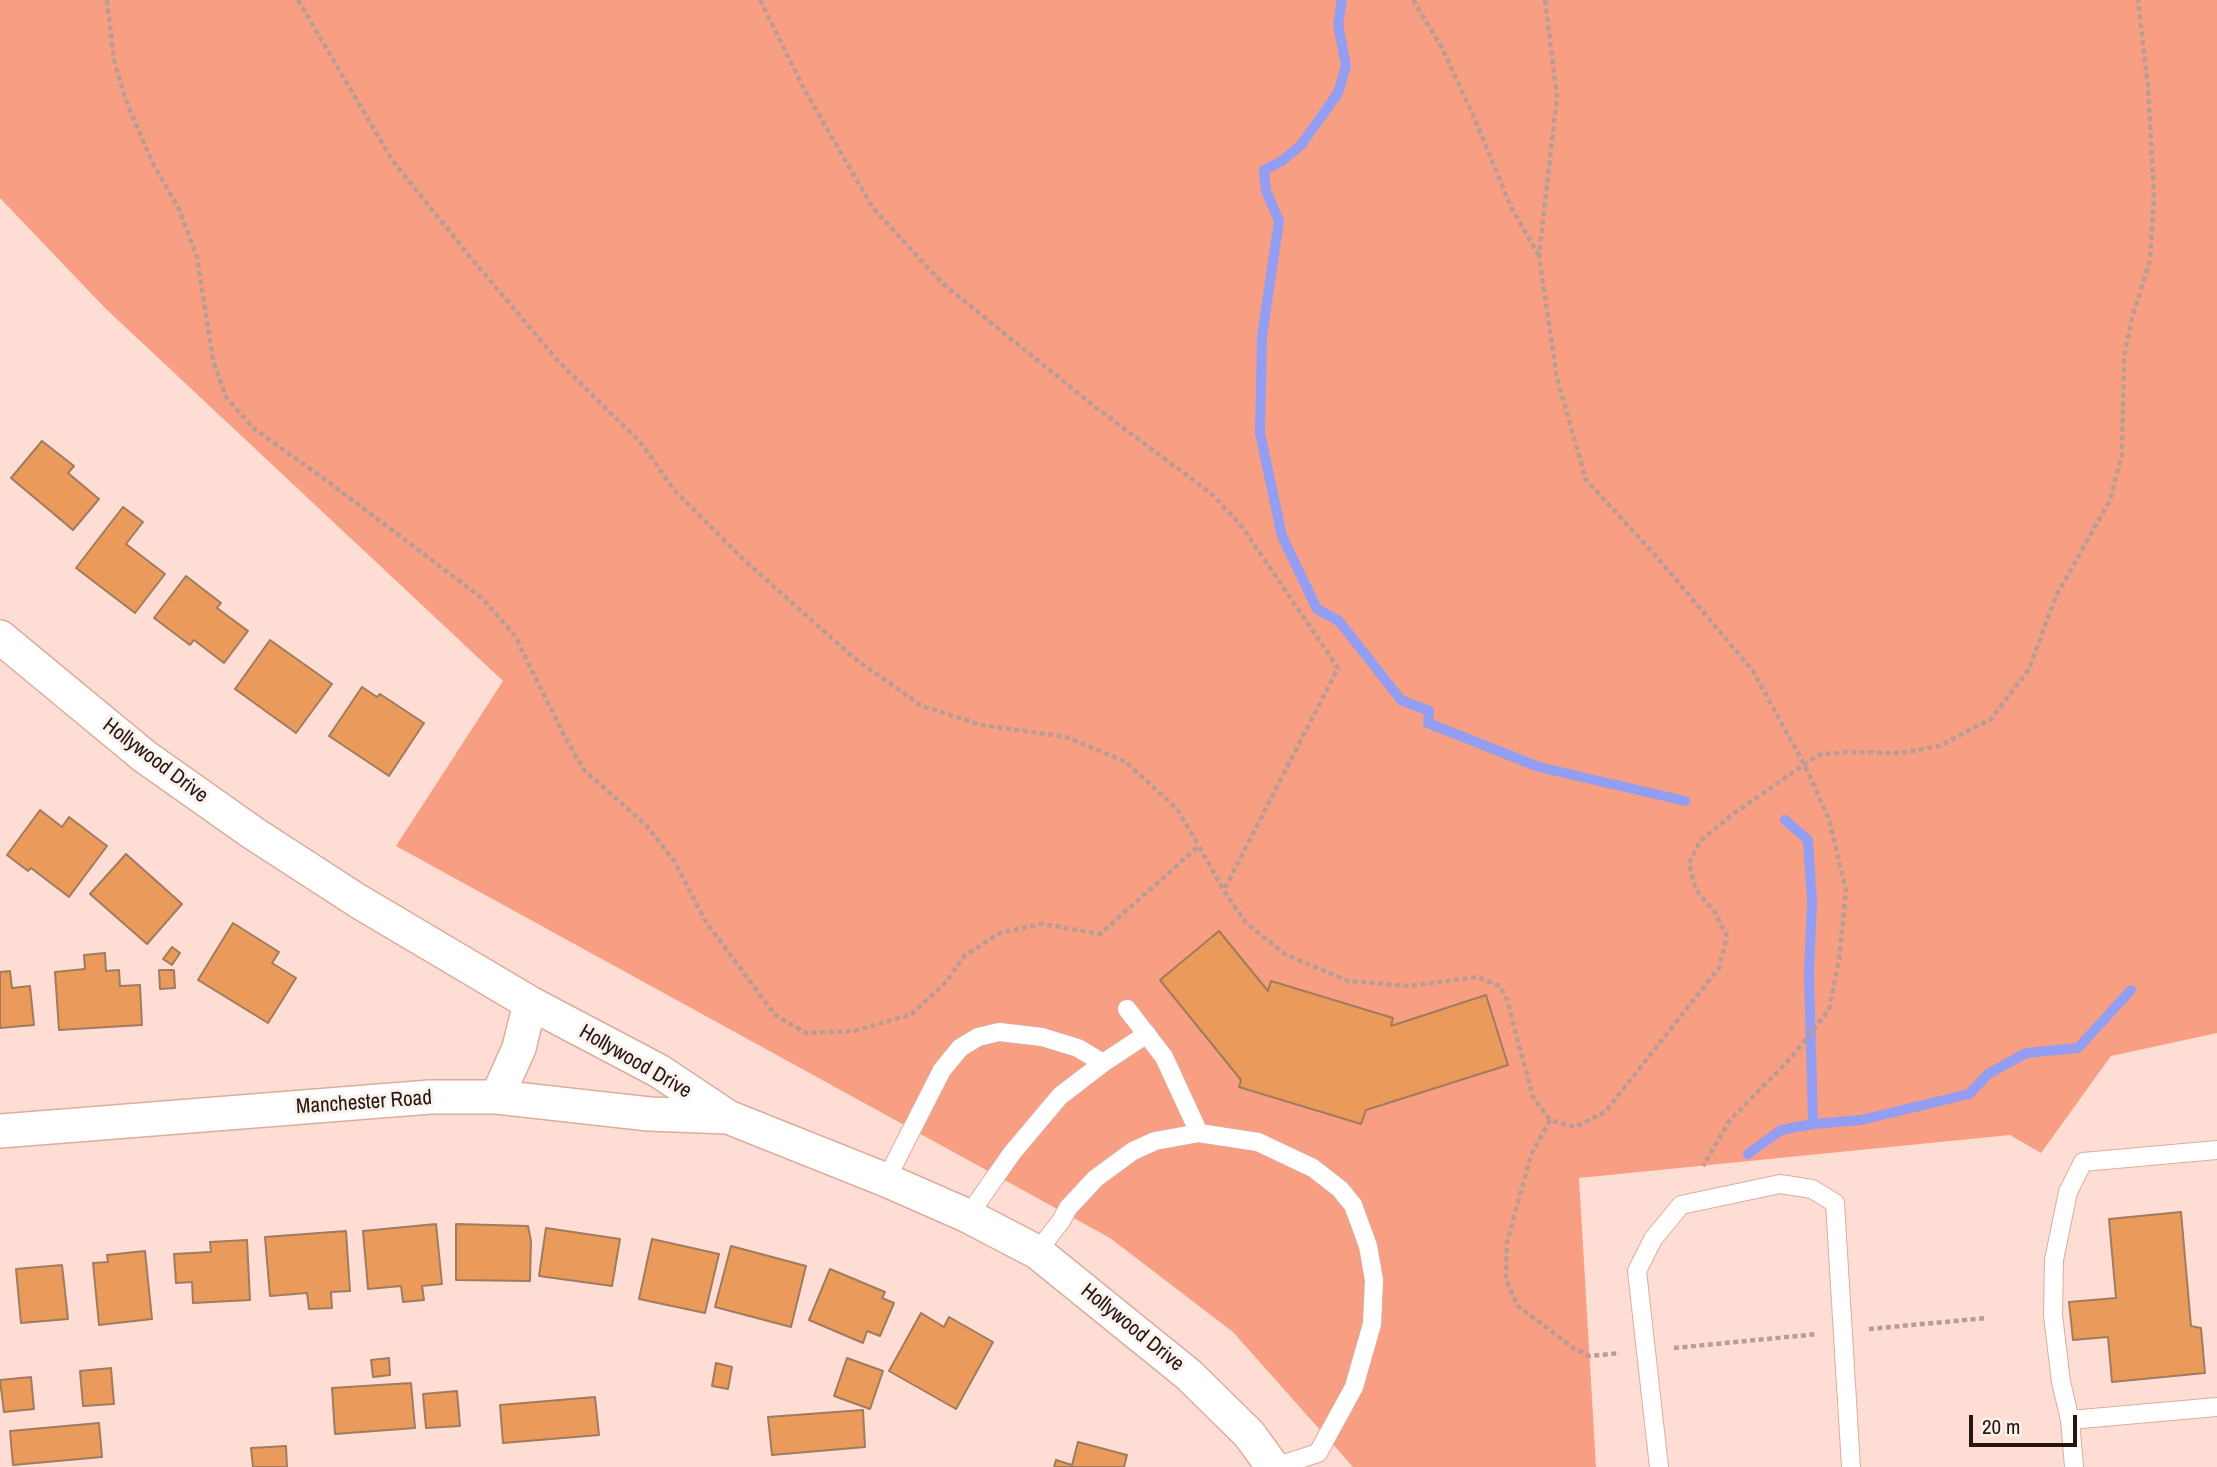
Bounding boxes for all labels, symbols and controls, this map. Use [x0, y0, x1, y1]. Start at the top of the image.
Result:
street label: Hollywood Drive [97, 713, 213, 809]
street label: Hollywood Drive [574, 1020, 696, 1104]
street label: Manchester Road [295, 1086, 433, 1120]
street label: Hollywood Drive [1075, 1279, 1189, 1377]
scale bar [1972, 1400, 2080, 1444]
text: 20 m [1982, 1412, 2020, 1441]

